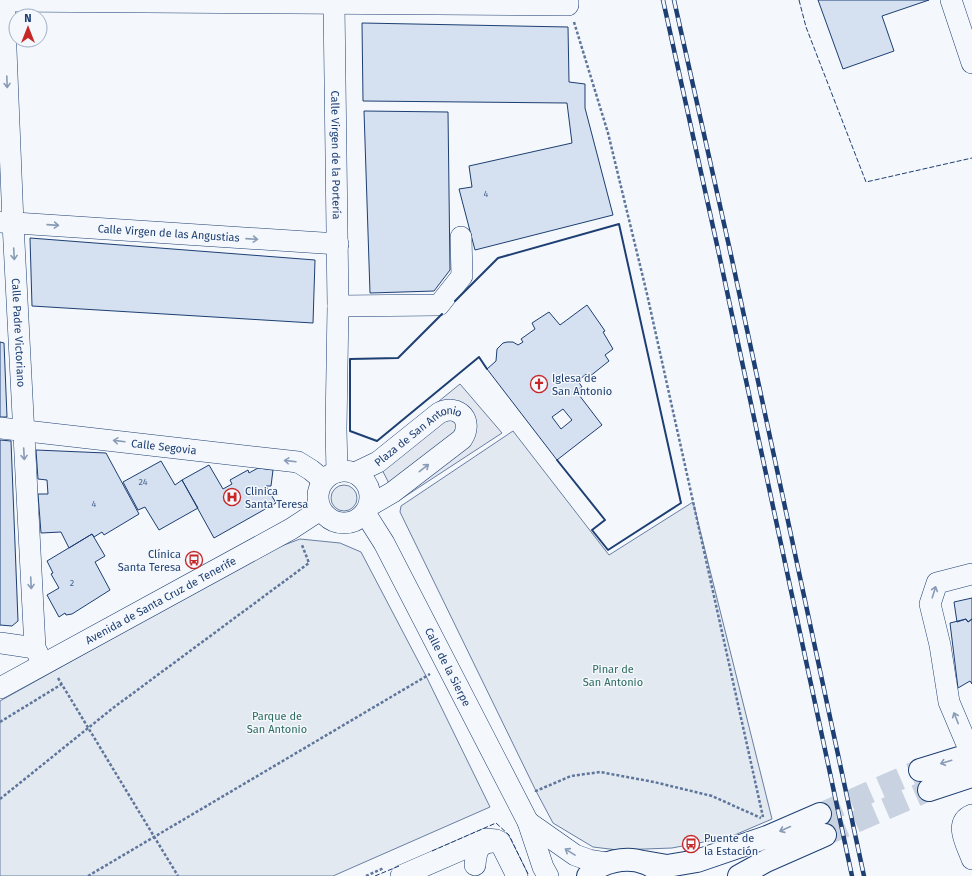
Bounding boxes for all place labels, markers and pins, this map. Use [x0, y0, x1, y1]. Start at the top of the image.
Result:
place label: Iglesa de San Antonio [552, 372, 612, 398]
church icon: Iglesa de San Antonio [529, 374, 549, 394]
place label: Clinica Santa Teresa [245, 485, 308, 511]
hospital icon: Clinica Santa Teresa [222, 487, 242, 507]
place label: Clínica Santa Teresa [118, 548, 181, 574]
bus stop icon: Clínica Santa Teresa [184, 550, 204, 570]
place label: Puente de la Estación [704, 832, 758, 858]
bus stop icon: Puente de la Estación [681, 834, 701, 854]

